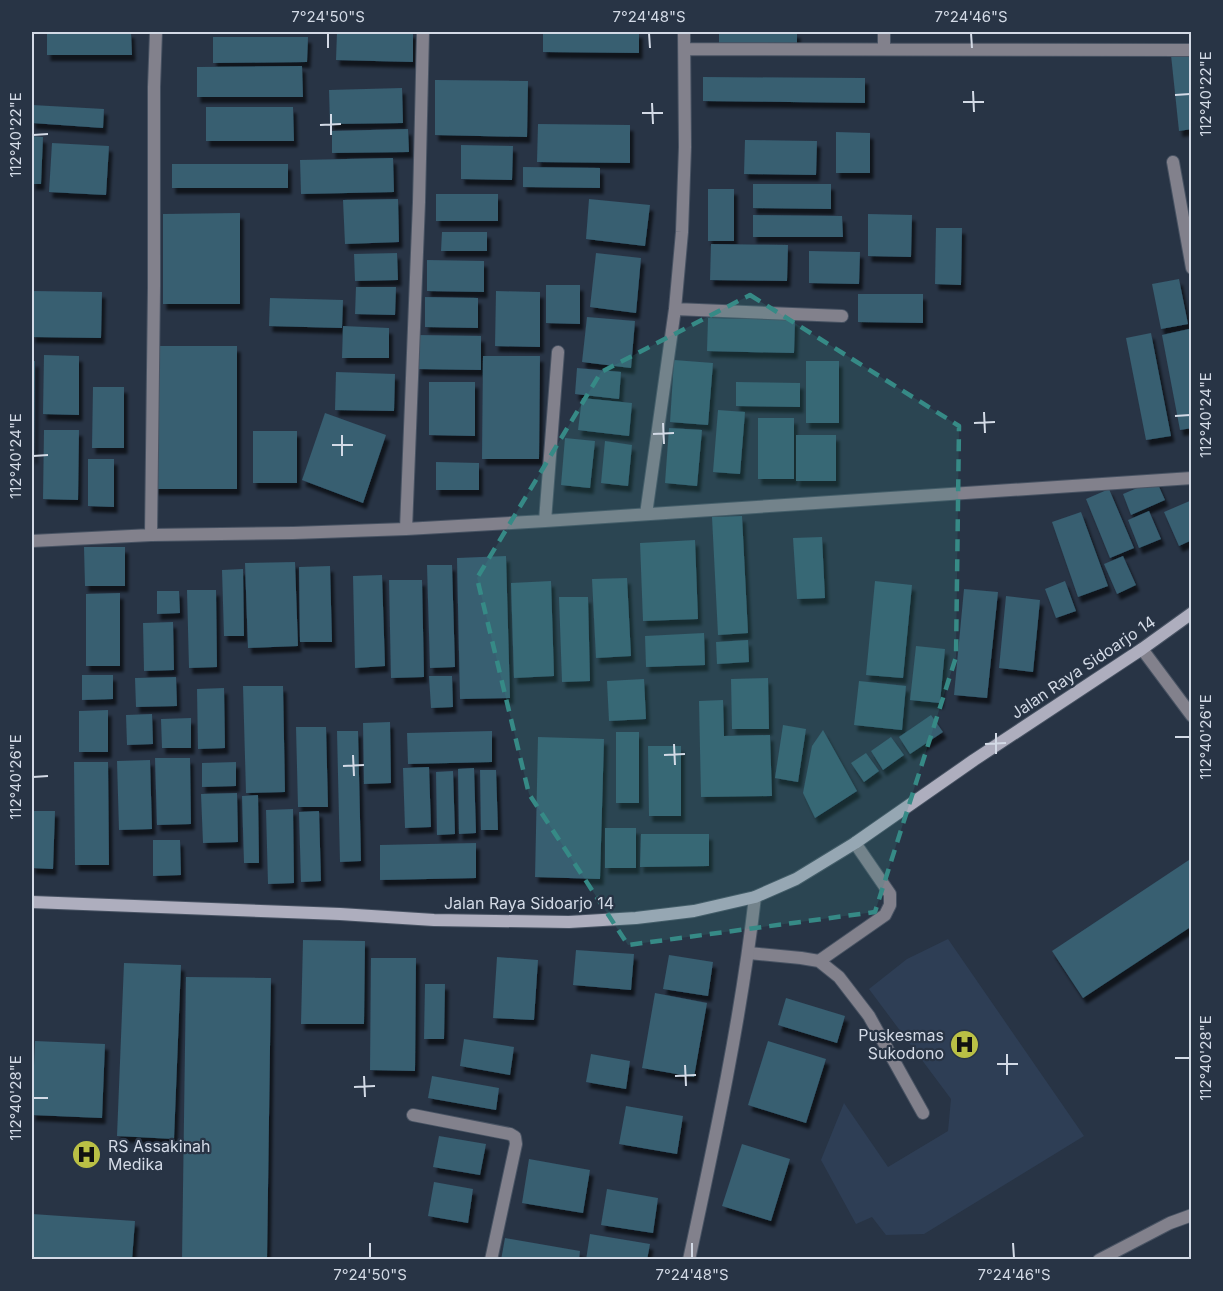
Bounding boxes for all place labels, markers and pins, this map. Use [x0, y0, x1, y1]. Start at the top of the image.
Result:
place label: Puskesmas Sukodono [858, 1025, 944, 1063]
hospital icon: Puskesmas Sukodono [949, 1028, 981, 1060]
place label: RS Assakinah Medika [108, 1136, 211, 1174]
hospital icon: RS Assakinah Medika [71, 1139, 103, 1171]

